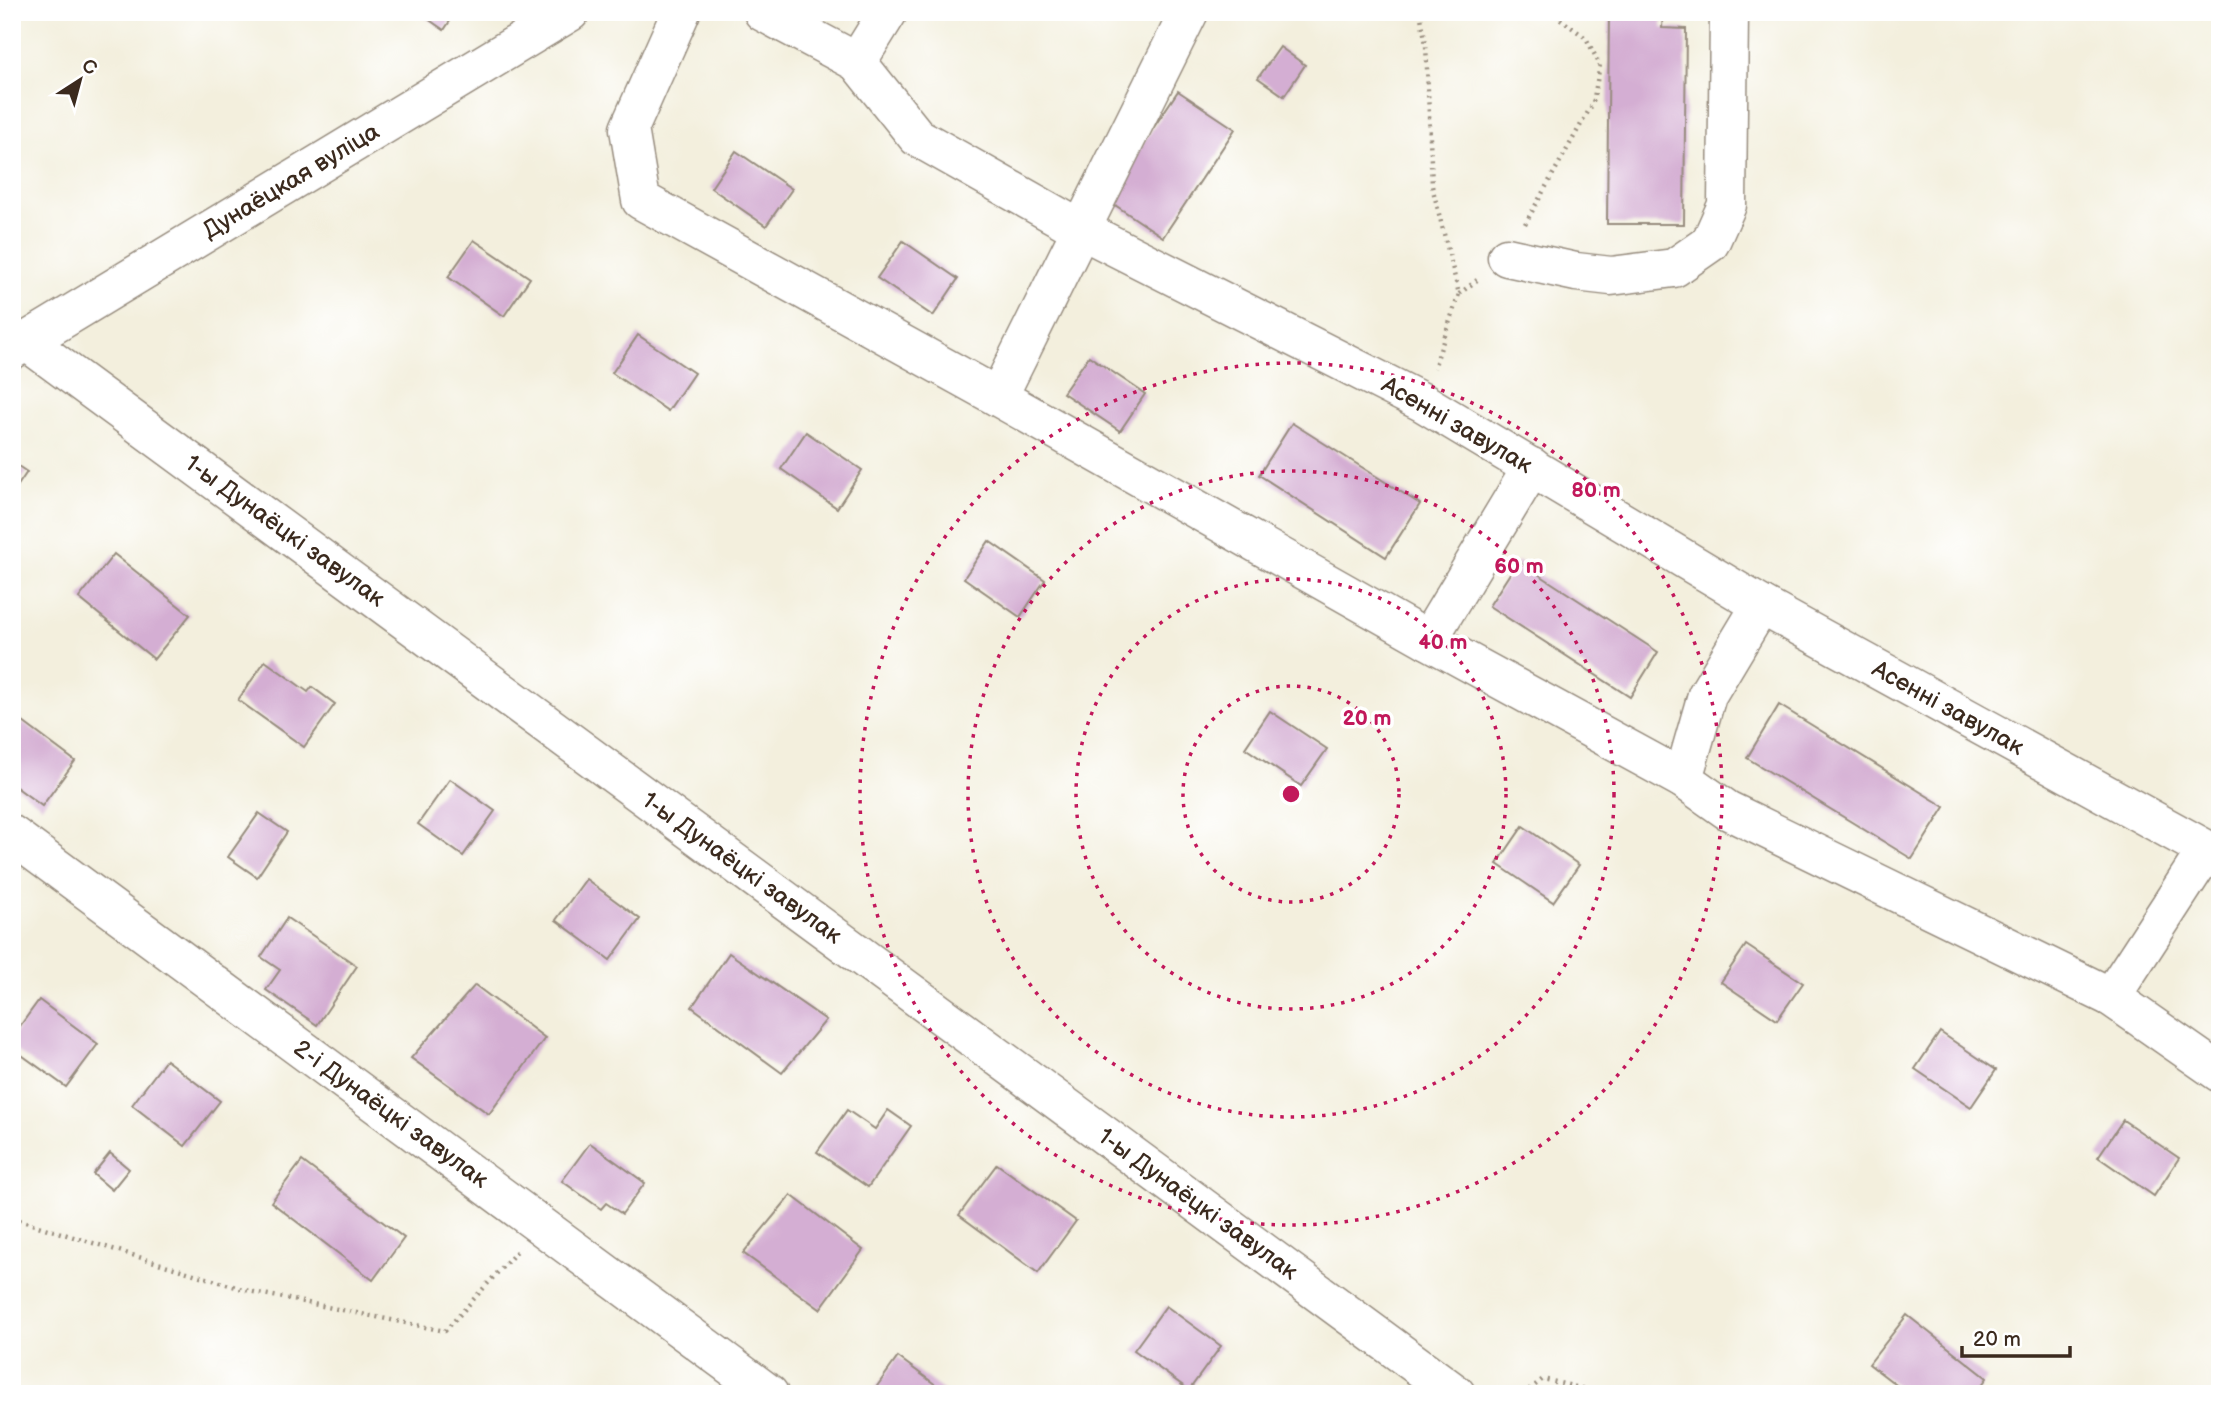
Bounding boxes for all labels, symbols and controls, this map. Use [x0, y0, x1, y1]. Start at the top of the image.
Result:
north arrow [46, 46, 116, 116]
text: С [77, 54, 101, 81]
street label: Дунаёцкая вуліца [197, 117, 385, 245]
street label: Асенні завулак [1376, 370, 1538, 480]
street label: 1-ы Дунаёцкі завулак [179, 449, 391, 613]
text: 80 m [1571, 478, 1621, 503]
text: 60 m [1494, 554, 1544, 579]
text: 40 m [1418, 630, 1468, 655]
street label: Асенні завулак [1866, 654, 2029, 762]
text: 20 m [1343, 706, 1391, 731]
centre of rings [1279, 782, 1303, 806]
street label: 1-ы Дунаёцкі завулак [636, 786, 848, 950]
street label: 2-і Дунаёцкі завулак [288, 1034, 494, 1195]
street label: 1-ы Дунаёцкі завулак [1092, 1122, 1304, 1286]
scale bar [1962, 1315, 2071, 1359]
text: 20 m [1973, 1327, 2021, 1352]

